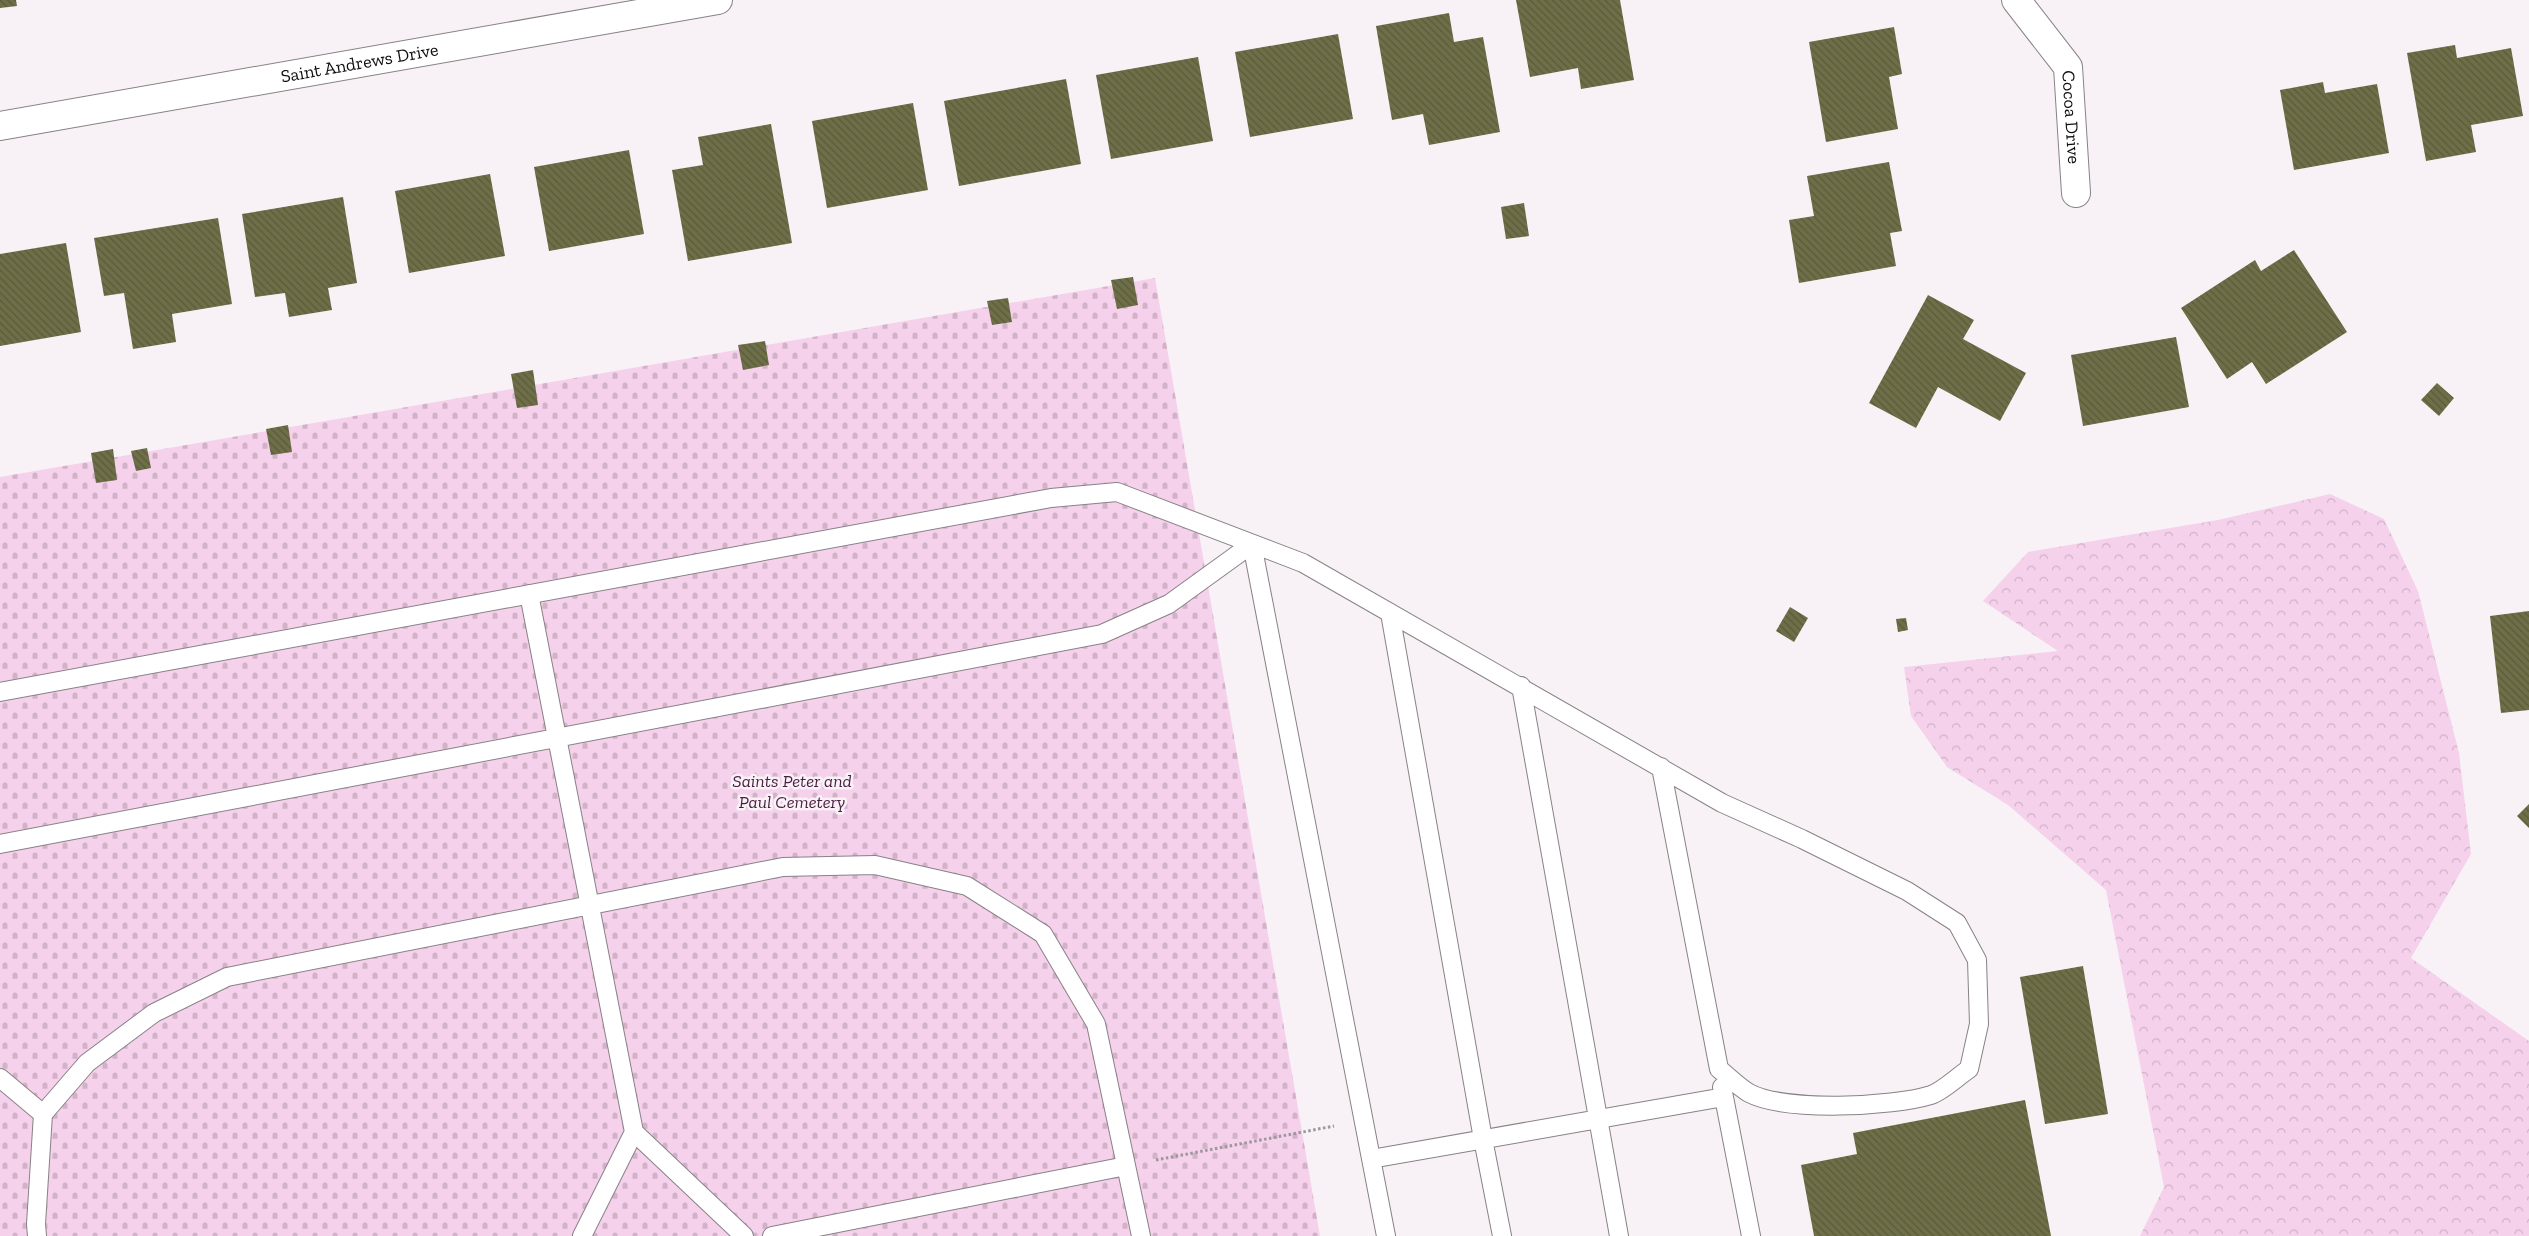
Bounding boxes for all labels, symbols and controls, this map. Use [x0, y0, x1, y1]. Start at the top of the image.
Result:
street label: Saint Andrews Drive [279, 38, 440, 88]
street label: Cocoa Drive [2057, 70, 2085, 165]
park label: Saints Peter and Paul Cemetery [732, 770, 852, 813]

